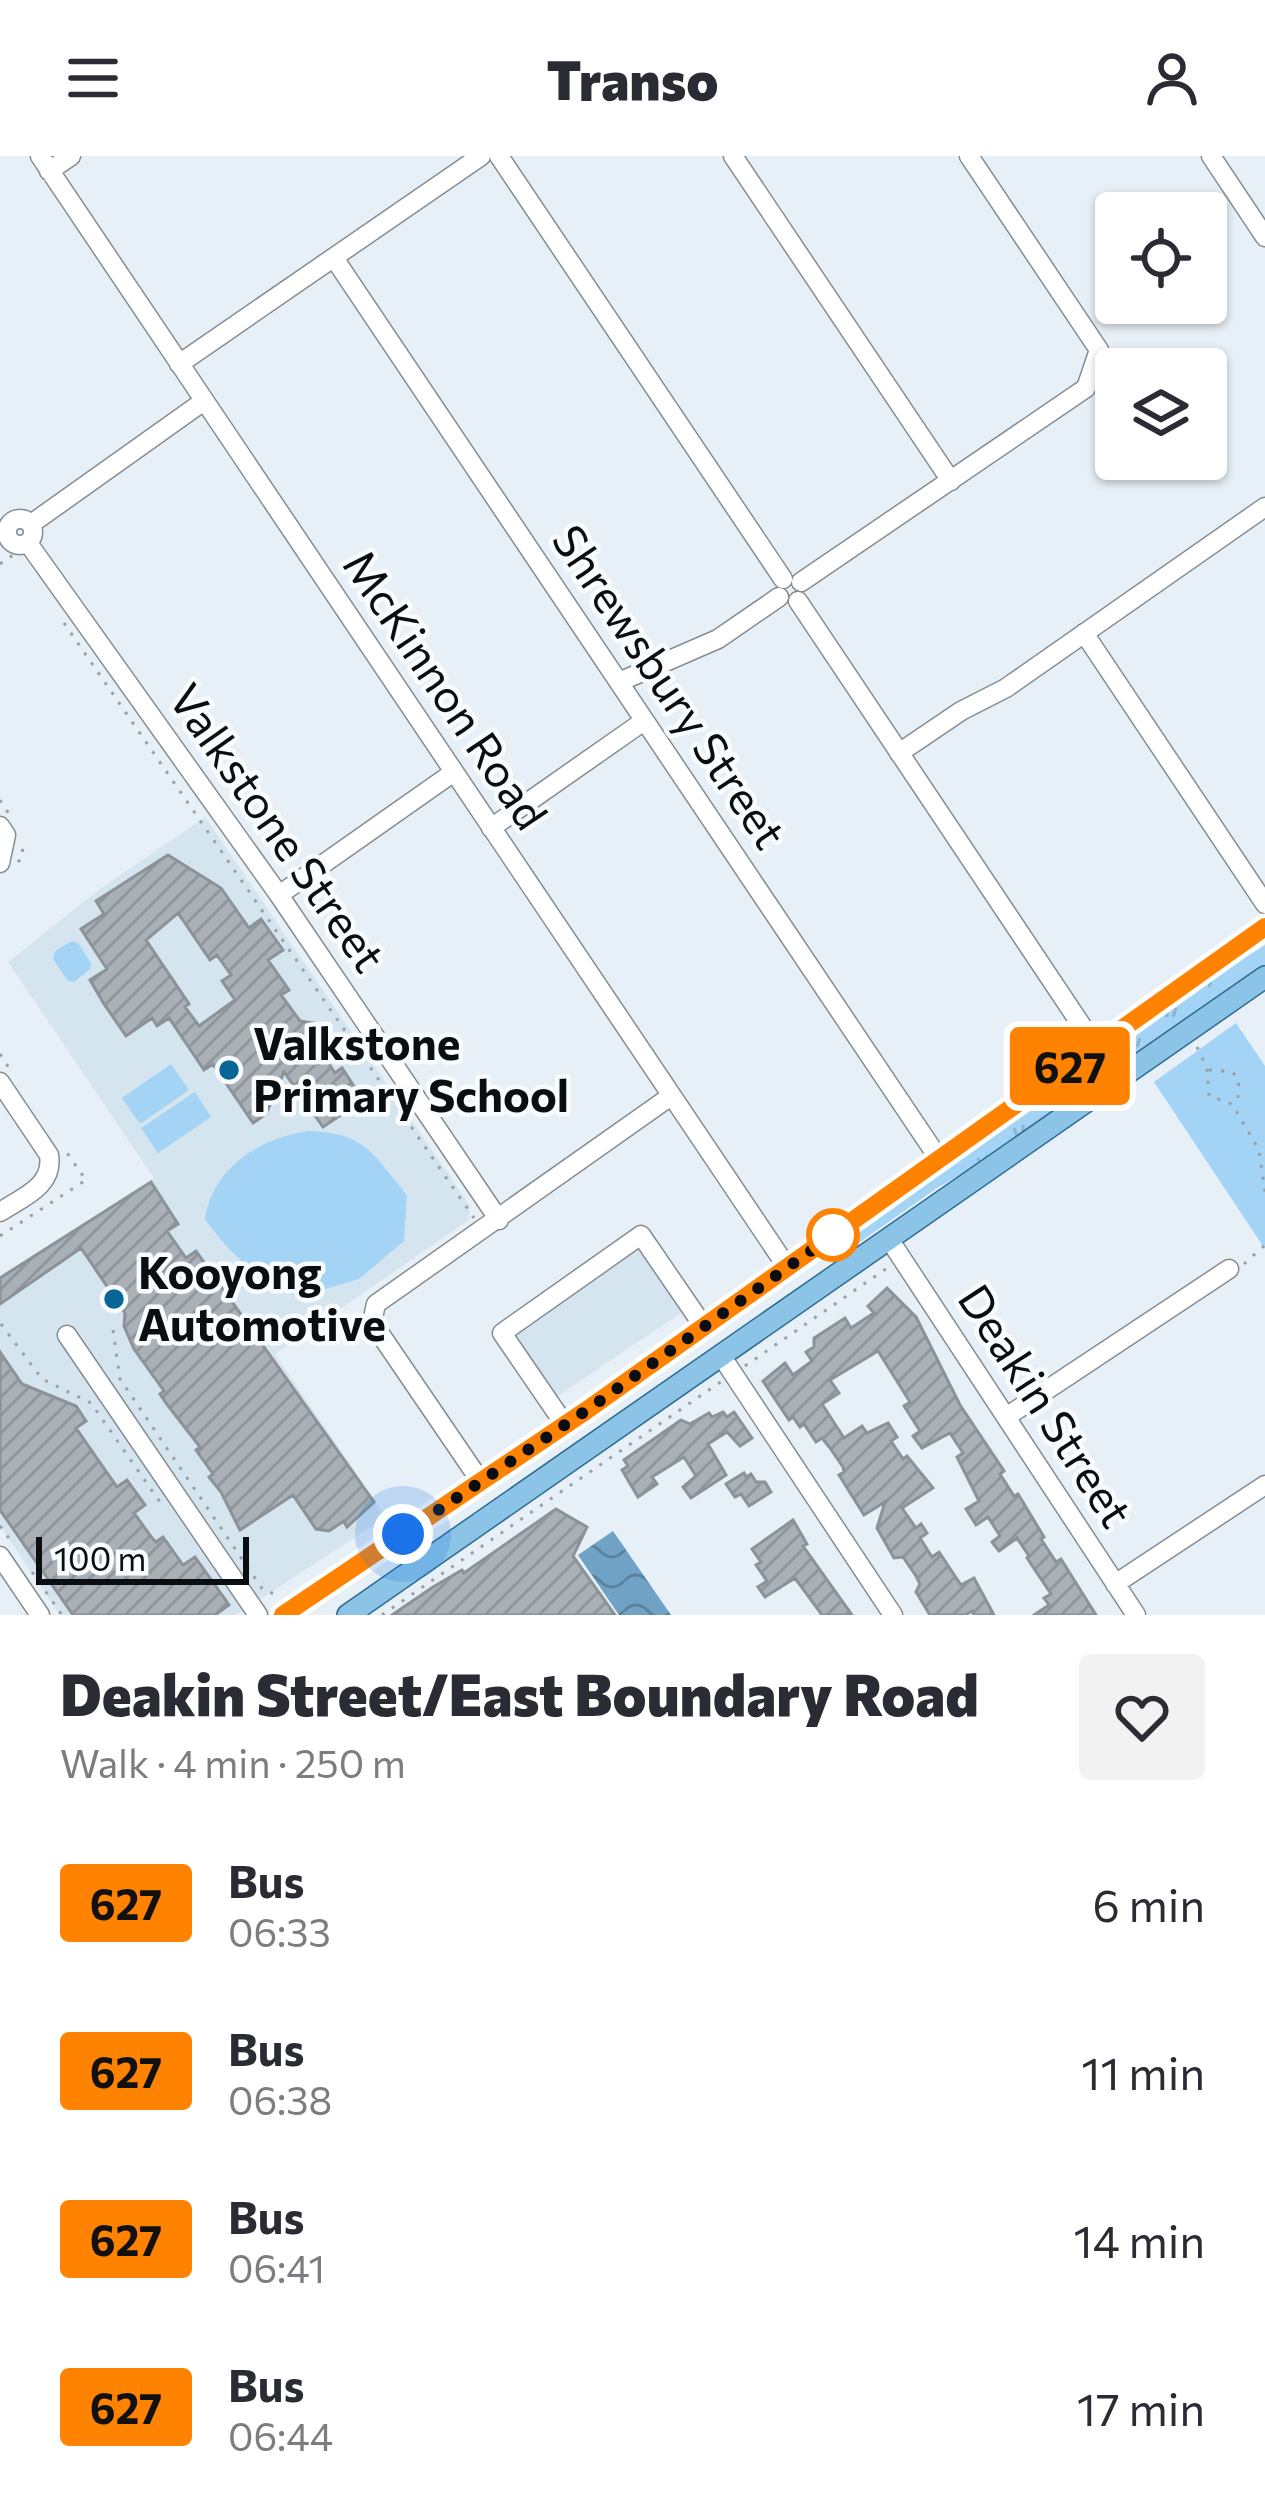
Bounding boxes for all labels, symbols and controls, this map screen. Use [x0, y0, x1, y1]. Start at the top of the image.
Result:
icon: menu [60, 45, 126, 111]
text: Transo [547, 45, 718, 111]
icon: person [1139, 45, 1205, 111]
map controls [1095, 192, 1227, 480]
button: locate [1095, 192, 1227, 324]
button: layers [1095, 348, 1227, 480]
street label: Shrewsbury Street [543, 514, 799, 858]
street label: McKinnon Road [333, 539, 561, 839]
street label: Valkstone Street [159, 672, 399, 981]
place label: Valkstone Primary School [253, 1014, 569, 1121]
line badge: 627 [1001, 1027, 1139, 1105]
text: 627 [1034, 1040, 1106, 1092]
marker: Valkstone Primary School [216, 1057, 242, 1083]
unlabelled marker [808, 1210, 858, 1260]
place label: Kooyong Automotive [138, 1243, 386, 1350]
street label: Deakin Street [948, 1273, 1146, 1536]
marker: Kooyong Automotive [101, 1286, 127, 1312]
your location [373, 1504, 433, 1564]
scale bar [36, 1531, 249, 1584]
text: 100 m [54, 1537, 146, 1578]
button: heart [1079, 1654, 1205, 1780]
text: Deakin Street/East Boundary Road [60, 1658, 979, 1728]
text: Walk · 4 min · 250 m [60, 1738, 406, 1786]
text: Bus [228, 1852, 304, 1907]
text: 6 min [1092, 1876, 1205, 1931]
text: 627 [90, 1877, 162, 1929]
text: 06:33 [228, 1907, 331, 1955]
text: Bus [228, 2020, 304, 2075]
text: 11 min [1081, 2044, 1205, 2099]
text: 627 [90, 2045, 162, 2097]
text: 06:38 [228, 2075, 332, 2123]
text: Bus [228, 2188, 304, 2243]
text: 14 min [1074, 2212, 1205, 2267]
text: 627 [90, 2213, 162, 2265]
text: 06:41 [228, 2243, 325, 2291]
text: Bus [228, 2356, 304, 2411]
text: 17 min [1077, 2380, 1205, 2435]
text: 627 [90, 2381, 162, 2433]
text: 06:44 [228, 2411, 333, 2459]

